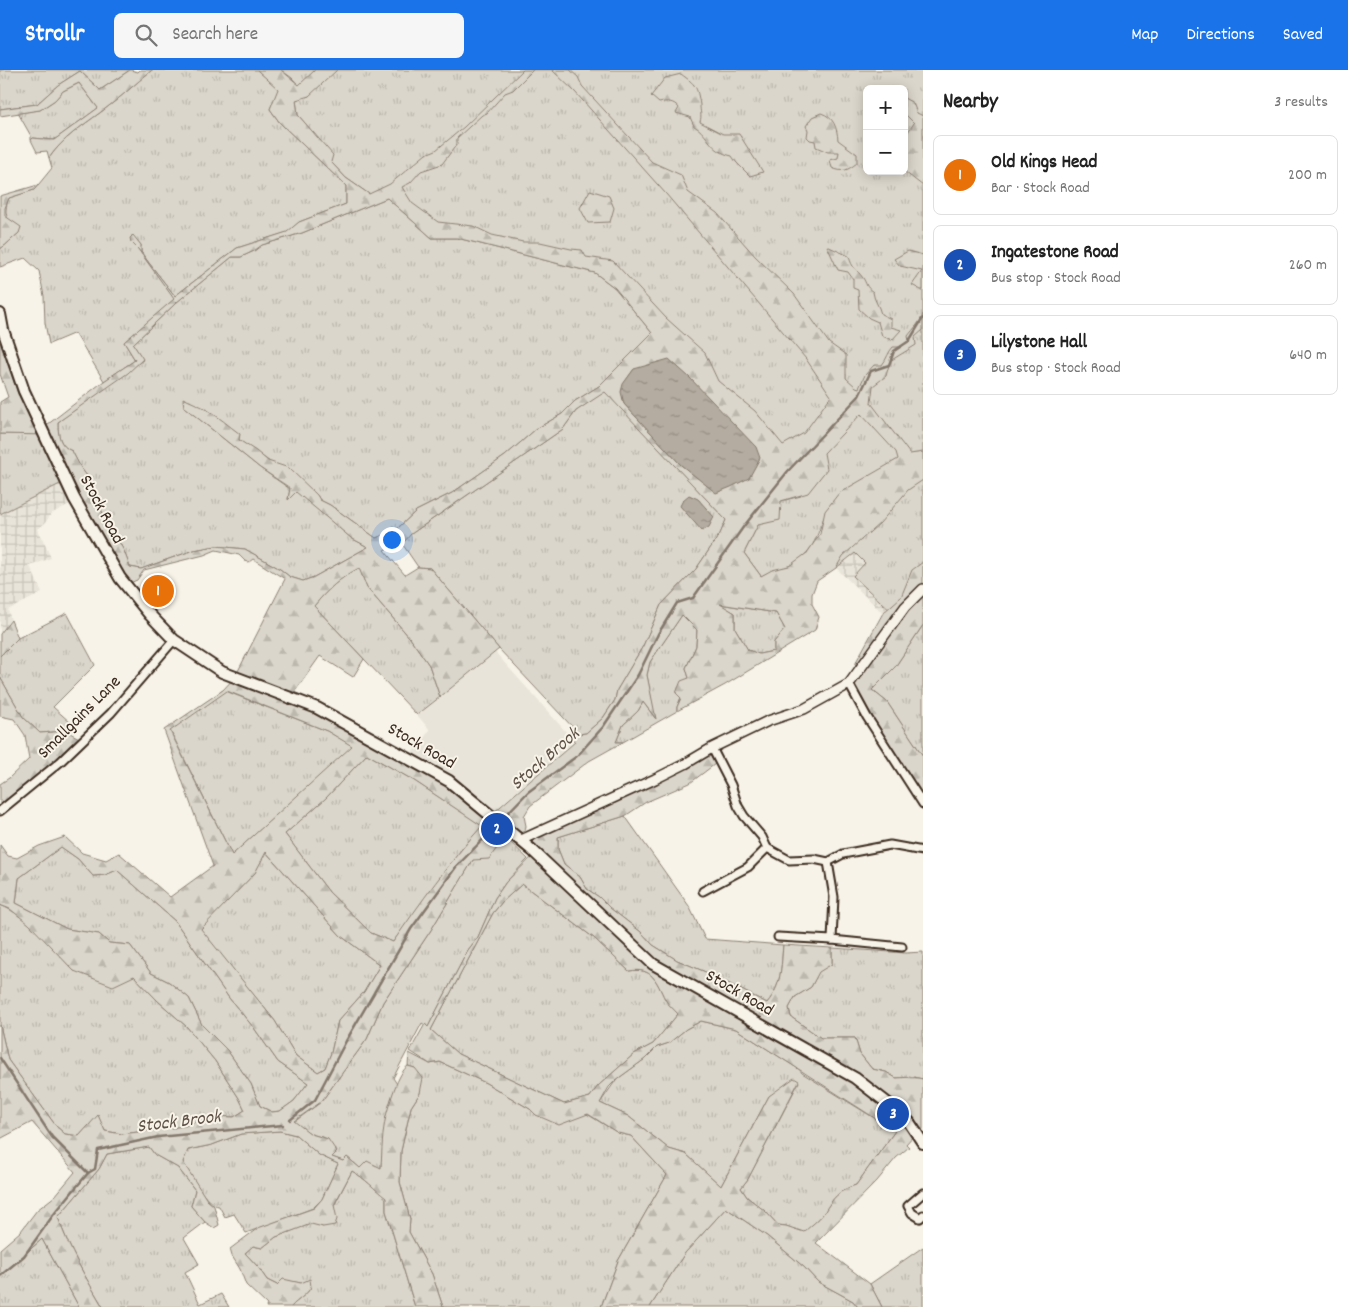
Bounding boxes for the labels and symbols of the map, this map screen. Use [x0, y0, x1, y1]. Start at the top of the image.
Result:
street label: Stock Road [72, 471, 130, 549]
your location [379, 527, 405, 553]
pin: 1 [142, 572, 174, 610]
street label: Smallgains Lane [33, 671, 127, 765]
street label: Stock Road [382, 717, 460, 777]
water label: Stock Brook [505, 721, 588, 798]
pin: 2 [481, 810, 513, 848]
street label: Stock Road [700, 964, 778, 1024]
pin: 3 [877, 1095, 909, 1133]
water label: Stock Brook [135, 1104, 225, 1142]

